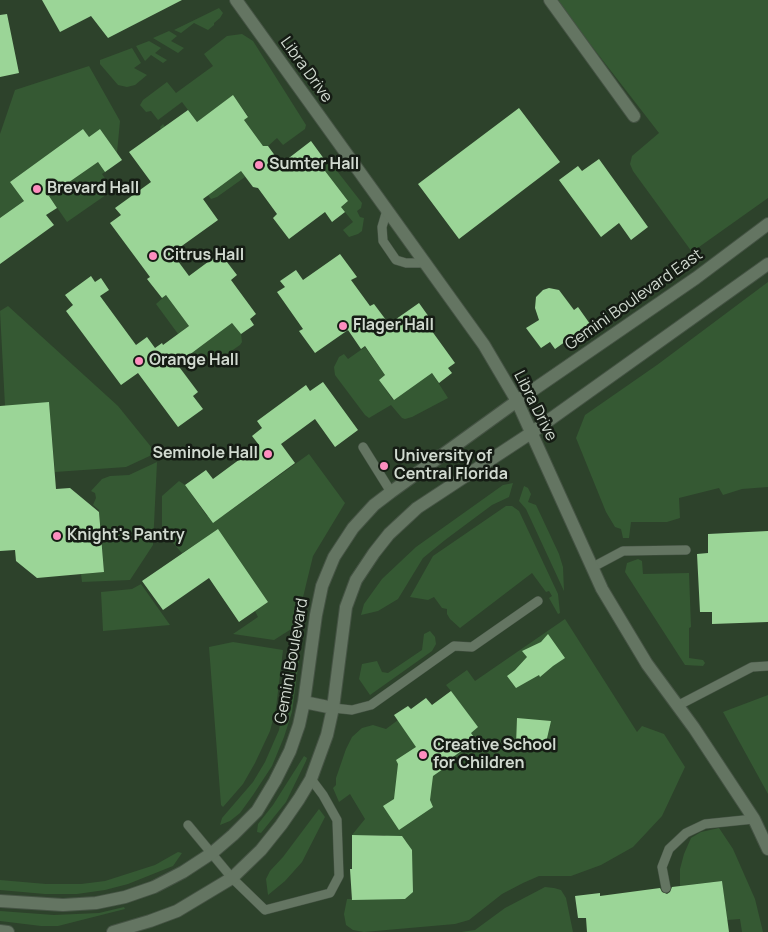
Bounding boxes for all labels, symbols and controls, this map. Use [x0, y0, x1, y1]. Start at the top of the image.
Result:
street label: Libra Drive [276, 33, 336, 107]
place label: Sumter Hall [269, 155, 359, 175]
marker: Sumter Hall [253, 159, 265, 171]
place label: Brevard Hall [47, 179, 139, 199]
marker: Brevard Hall [31, 183, 43, 195]
street label: Gemini Boulevard East [562, 245, 706, 355]
place label: Citrus Hall [163, 246, 244, 266]
marker: Citrus Hall [147, 250, 159, 262]
place label: Flager Hall [353, 316, 434, 336]
marker: Flager Hall [337, 320, 349, 332]
place label: Orange Hall [149, 351, 239, 371]
marker: Orange Hall [133, 355, 145, 367]
street label: Libra Drive [509, 368, 561, 444]
place label: Seminole Hall [152, 444, 258, 464]
place label: University of Central Florida [394, 447, 508, 485]
marker: Seminole Hall [262, 448, 274, 460]
marker: University of Central Florida [378, 460, 390, 472]
place label: Knight's Pantry [67, 526, 185, 546]
marker: Knight's Pantry [51, 530, 63, 542]
street label: Gemini Boulevard [271, 597, 313, 725]
place label: Creative School for Children [433, 736, 557, 774]
marker: Creative School for Children [417, 749, 429, 761]

